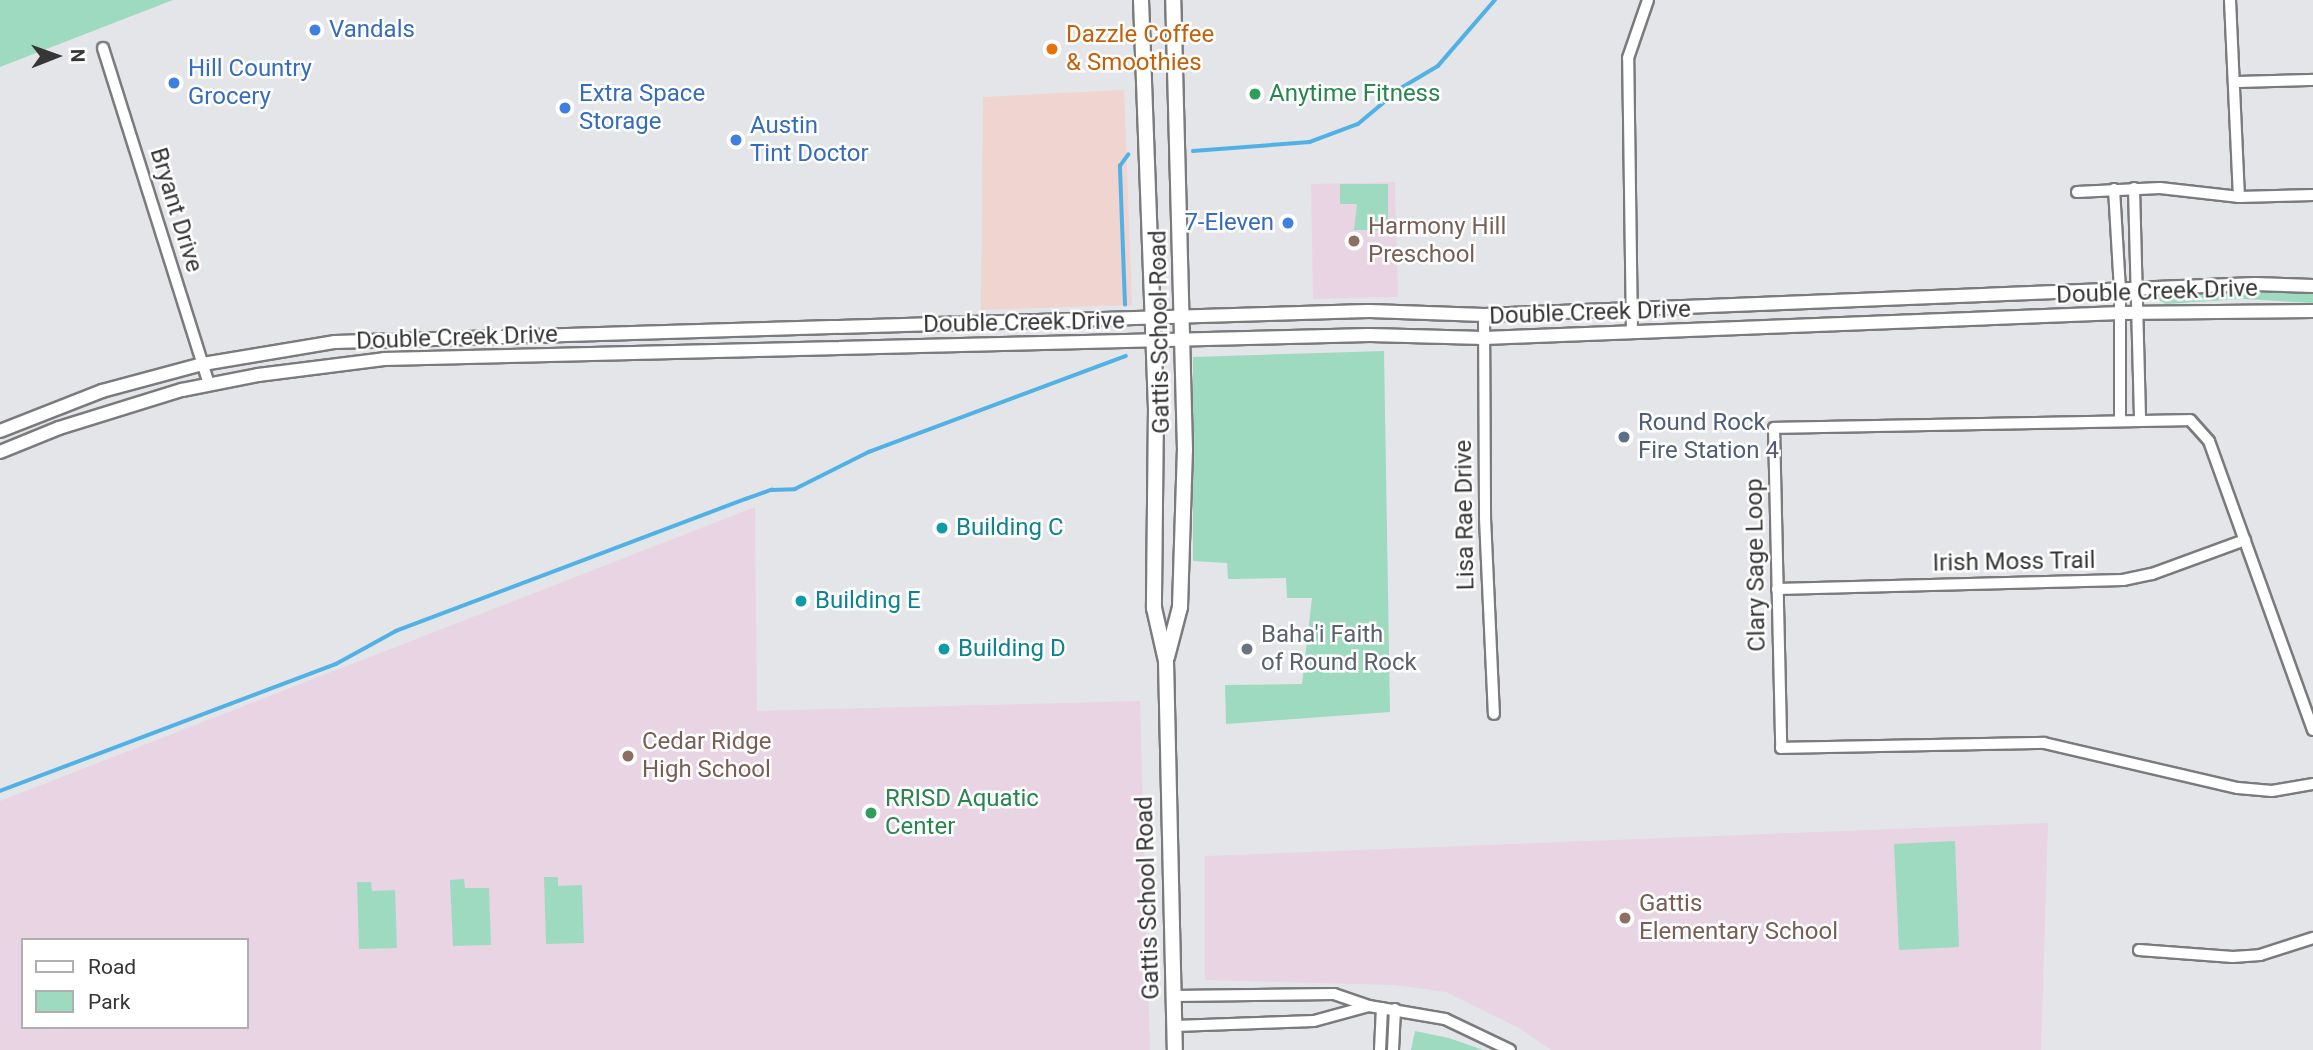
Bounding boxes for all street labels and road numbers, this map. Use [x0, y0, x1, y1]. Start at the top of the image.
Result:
street label: Bryant Drive [143, 144, 209, 276]
street label: Gattis School Road [1144, 230, 1176, 434]
street label: Double Creek Drive [2056, 274, 2258, 310]
street label: Double Creek Drive [1489, 295, 1691, 331]
street label: Double Creek Drive [923, 307, 1125, 339]
street label: Double Creek Drive [356, 320, 558, 356]
street label: Lisa Rae Drive [1449, 439, 1481, 591]
street label: Clary Sage Loop [1740, 478, 1772, 652]
street label: Irish Moss Trail [1932, 546, 2096, 578]
street label: Gattis School Road [1130, 796, 1166, 1000]

